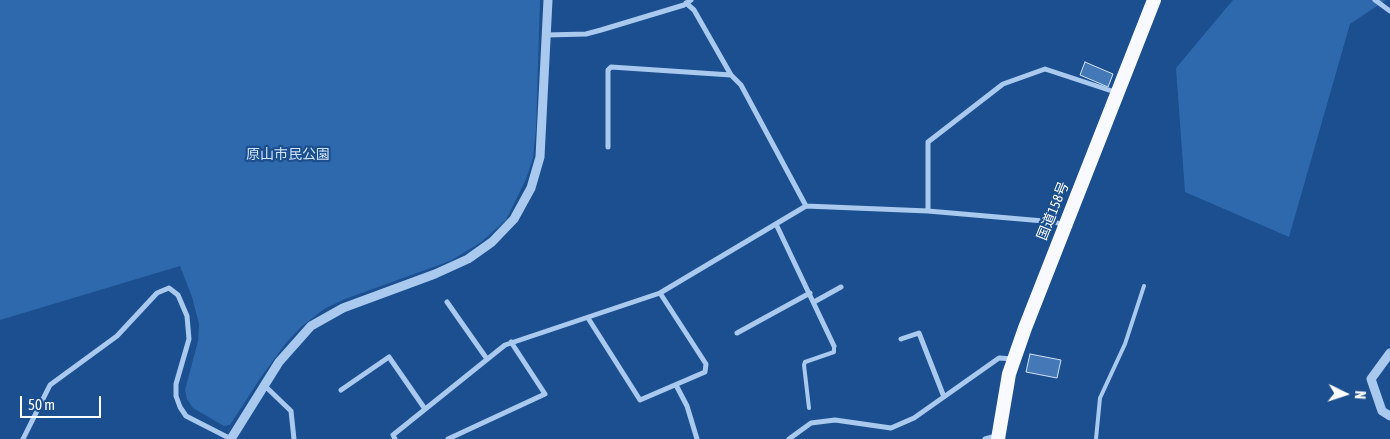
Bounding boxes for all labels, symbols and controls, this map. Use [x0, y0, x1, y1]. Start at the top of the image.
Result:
park label: 原山市民公園 [246, 147, 330, 163]
street label: 国道158号 [1034, 179, 1072, 243]
north arrow [1320, 369, 1370, 419]
scale bar [22, 386, 104, 418]
text: N [1352, 390, 1368, 400]
text: 50 m [28, 396, 55, 413]

